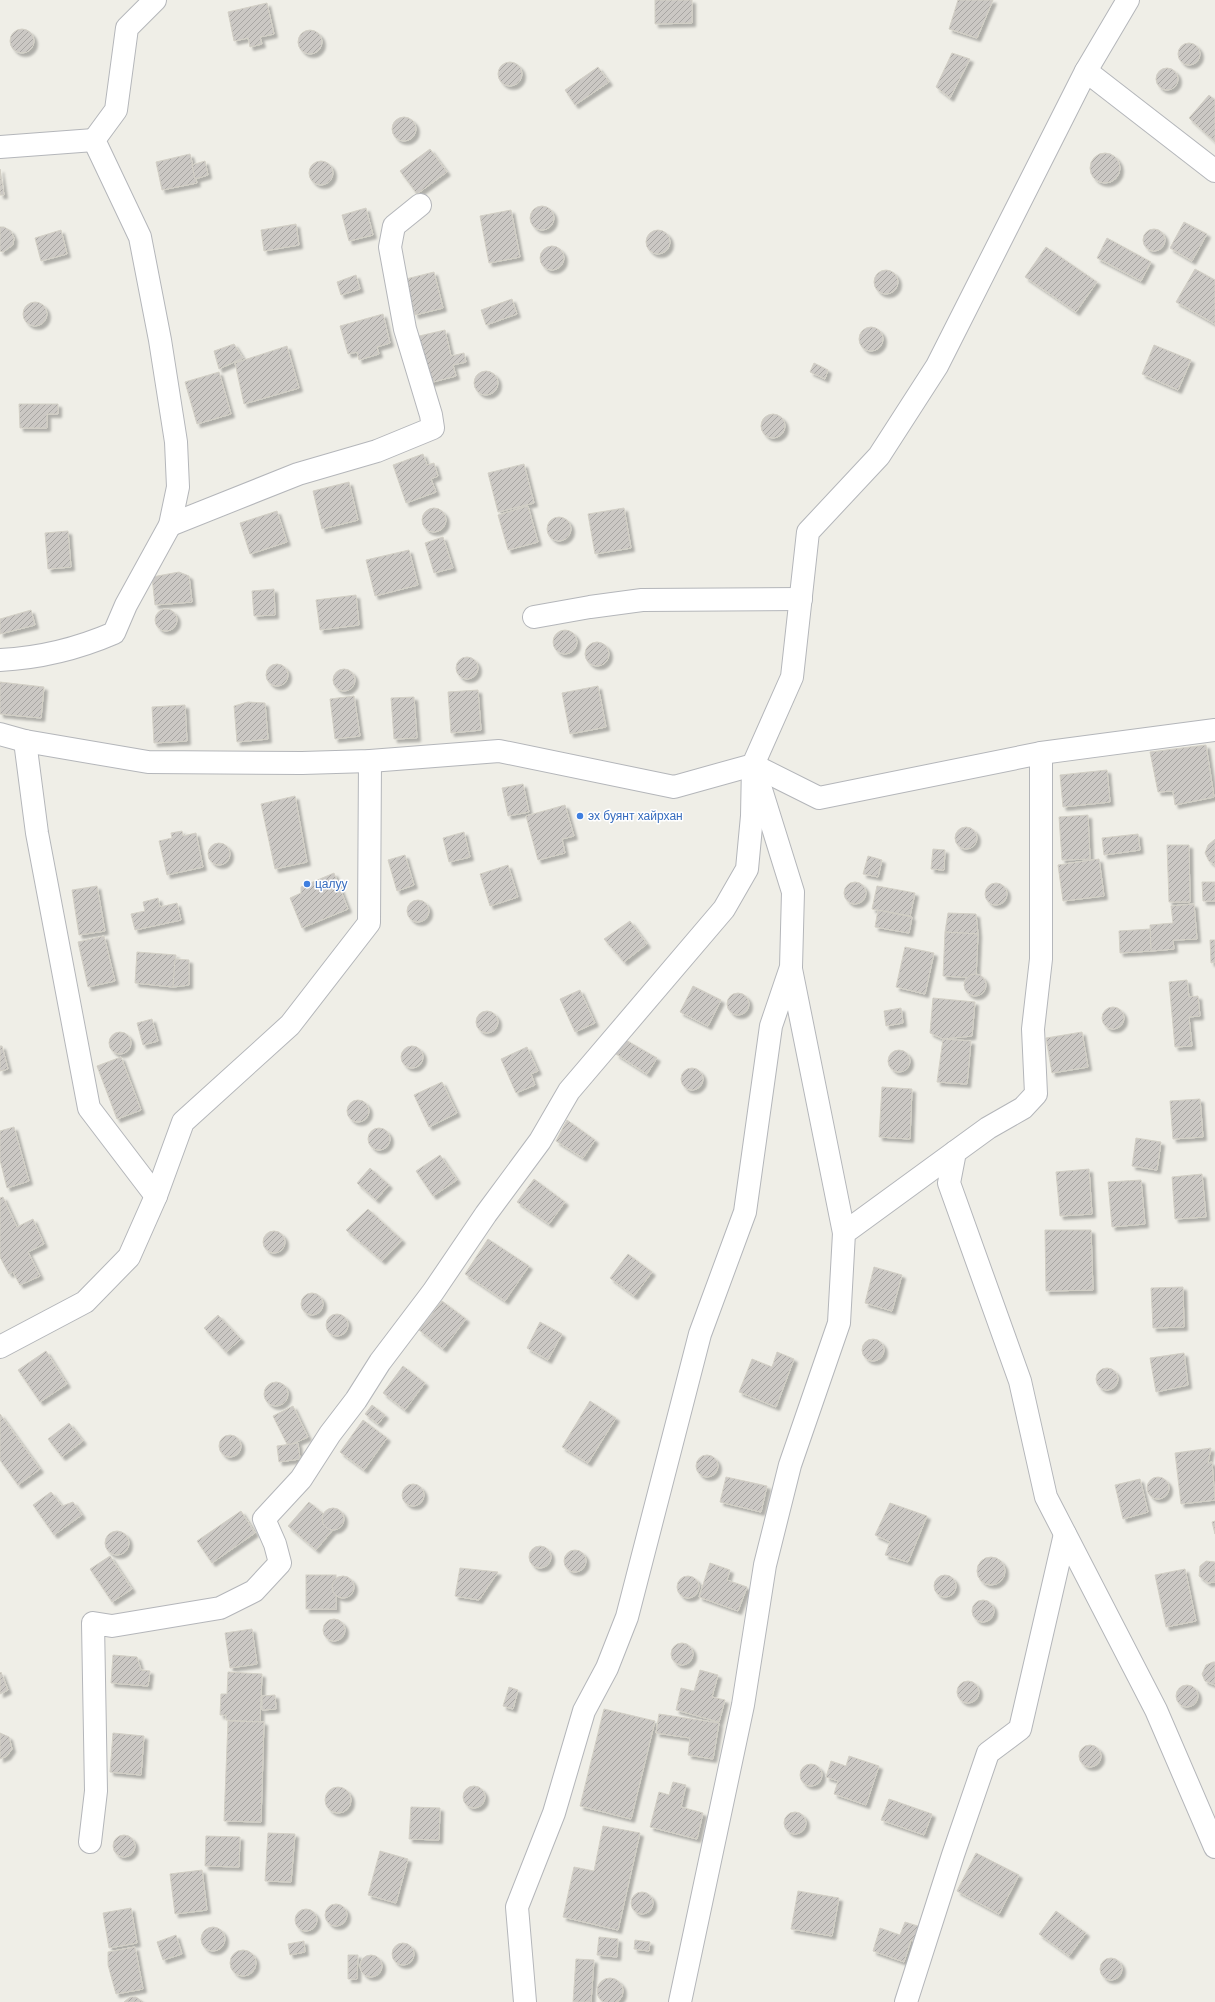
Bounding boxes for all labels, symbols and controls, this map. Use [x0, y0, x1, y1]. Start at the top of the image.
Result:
place label: эх буянт хайрхан [588, 809, 683, 823]
marker: эх буянт хайрхан [575, 811, 585, 821]
place label: цалуу [315, 877, 348, 891]
marker: цалуу [302, 879, 312, 889]

